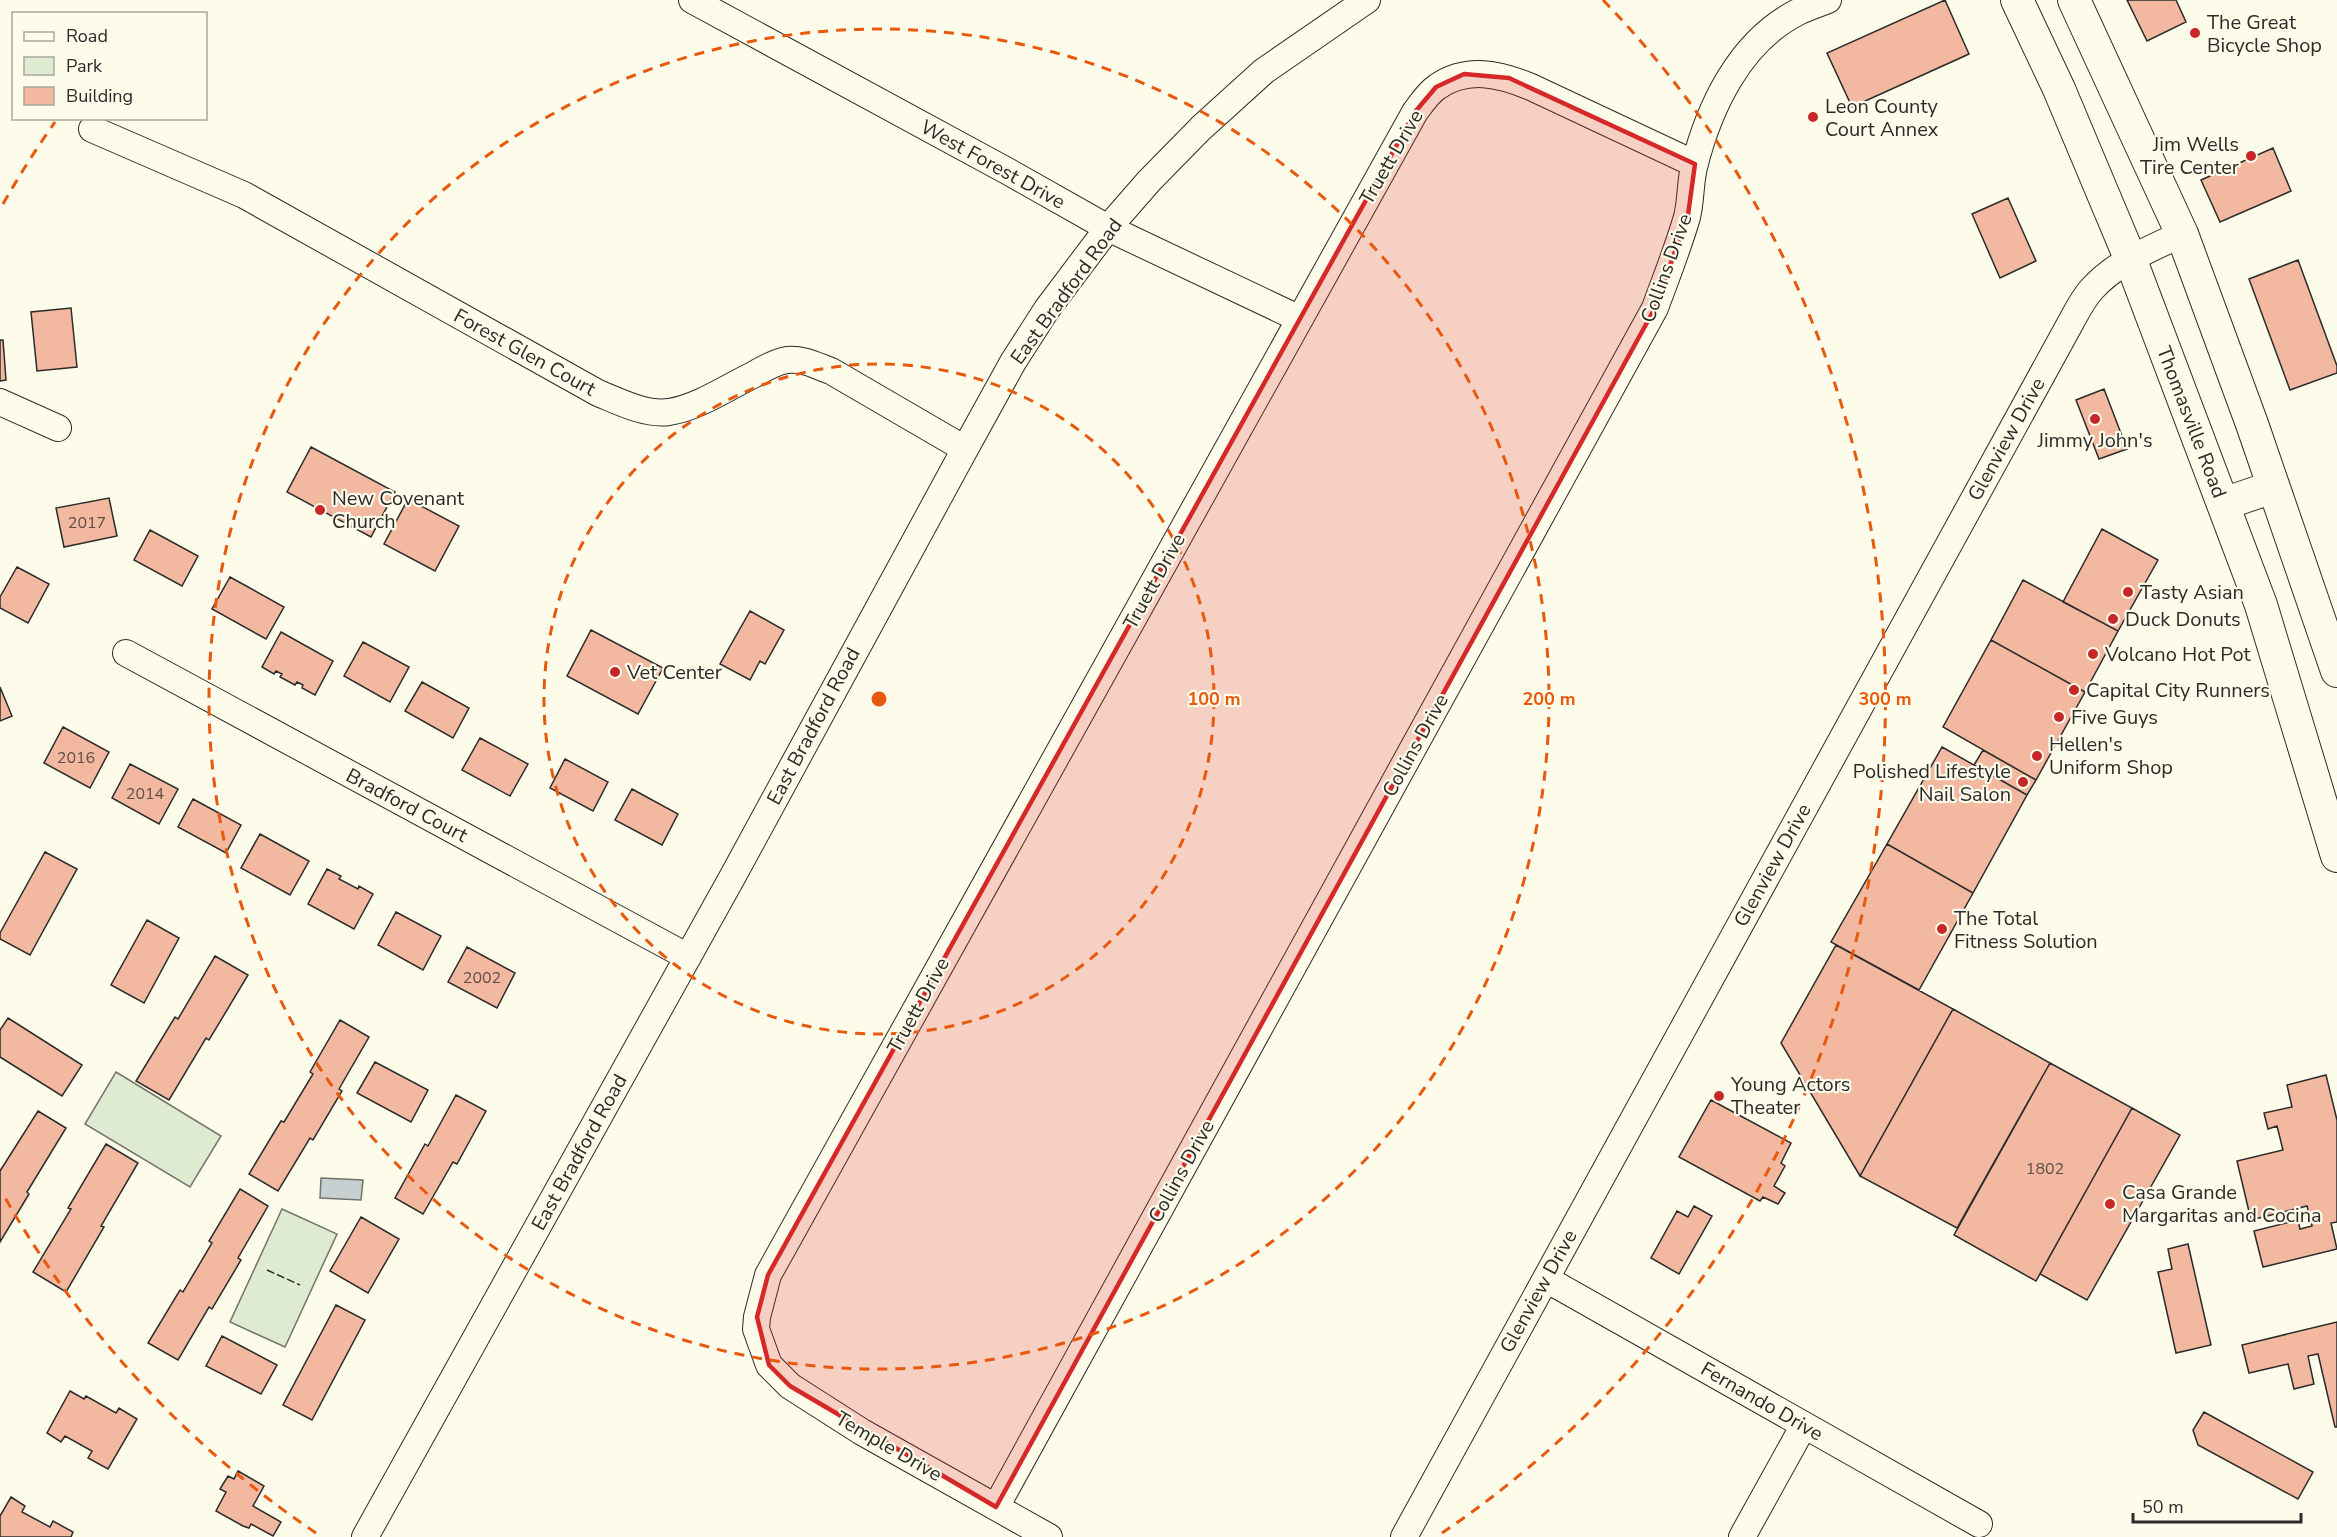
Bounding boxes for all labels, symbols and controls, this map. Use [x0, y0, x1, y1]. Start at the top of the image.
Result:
place label: The Great Bicycle Shop [2207, 9, 2322, 59]
legend [12, 12, 207, 120]
text: Road [66, 24, 108, 48]
marker: The Great Bicycle Shop [2188, 26, 2202, 40]
text: Park [66, 54, 103, 78]
text: Building [66, 84, 133, 108]
place label: Leon County Court Annex [1825, 93, 1939, 143]
street label: Truett Drive [1353, 105, 1430, 210]
marker: Leon County Court Annex [1806, 110, 1820, 124]
street label: West Forest Drive [916, 113, 1070, 215]
place label: Jim Wells Tire Center [2140, 131, 2239, 181]
marker: Jim Wells Tire Center [2244, 149, 2258, 163]
street label: Collins Drive [1634, 210, 1699, 326]
street label: East Bradford Road [1004, 213, 1129, 370]
street label: Forest Glen Court [449, 302, 601, 403]
street label: Thomasville Road [2150, 342, 2233, 502]
street label: Glenview Drive [1961, 373, 2051, 506]
marker: Jimmy John's [2088, 412, 2102, 426]
place label: Jimmy John's [2036, 427, 2153, 454]
place label: New Covenant Church [332, 485, 465, 535]
marker: New Covenant Church [313, 503, 327, 517]
house number: 2017 [68, 512, 106, 534]
street label: Truett Drive [1117, 528, 1192, 634]
place label: Tasty Asian [2140, 579, 2244, 606]
marker: Tasty Asian [2121, 585, 2135, 599]
place label: Duck Donuts [2125, 606, 2241, 633]
marker: Duck Donuts [2106, 612, 2120, 626]
place label: Volcano Hot Pot [2104, 641, 2252, 668]
street label: East Bradford Road [761, 643, 866, 810]
marker: Volcano Hot Pot [2086, 647, 2100, 661]
place label: Vet Center [626, 659, 722, 686]
marker: Vet Center [608, 665, 622, 679]
place label: Capital City Runners [2086, 677, 2270, 704]
marker: Capital City Runners [2067, 683, 2081, 697]
text: 100 m [1187, 687, 1241, 711]
text: 200 m [1522, 687, 1576, 711]
text: 300 m [1858, 687, 1912, 711]
centre of rings [869, 689, 889, 709]
street label: Collins Drive [1376, 689, 1455, 802]
place label: Five Guys [2071, 704, 2158, 731]
marker: Five Guys [2052, 710, 2066, 724]
place label: Hellen's Uniform Shop [2049, 731, 2173, 781]
house number: 2016 [57, 747, 95, 769]
marker: Hellen's Uniform Shop [2030, 749, 2044, 763]
place label: Polished Lifestyle Nail Salon [1853, 758, 2011, 808]
street label: Bradford Court [341, 762, 473, 849]
marker: Polished Lifestyle Nail Salon [2016, 775, 2030, 789]
house number: 2014 [126, 783, 165, 805]
street label: Glenview Drive [1727, 799, 1817, 932]
place label: The Total Fitness Solution [1954, 905, 2098, 955]
marker: The Total Fitness Solution [1935, 922, 1949, 936]
street label: Truett Drive [881, 952, 956, 1058]
house number: 2002 [463, 967, 501, 989]
street label: East Bradford Road [525, 1069, 634, 1235]
place label: Young Actors Theater [1730, 1071, 1850, 1121]
marker: Young Actors Theater [1712, 1089, 1726, 1103]
street label: Collins Drive [1142, 1115, 1221, 1228]
house number: 1802 [2026, 1158, 2064, 1180]
place label: Casa Grande Margaritas and Cocina [2122, 1179, 2322, 1229]
marker: Casa Grande Margaritas and Cocina [2103, 1197, 2117, 1211]
street label: Glenview Drive [1493, 1225, 1583, 1358]
street label: Fernando Drive [1696, 1355, 1828, 1447]
street label: Temple Drive [830, 1405, 947, 1488]
scale bar [2133, 1486, 2301, 1524]
text: 50 m [2142, 1495, 2184, 1519]

